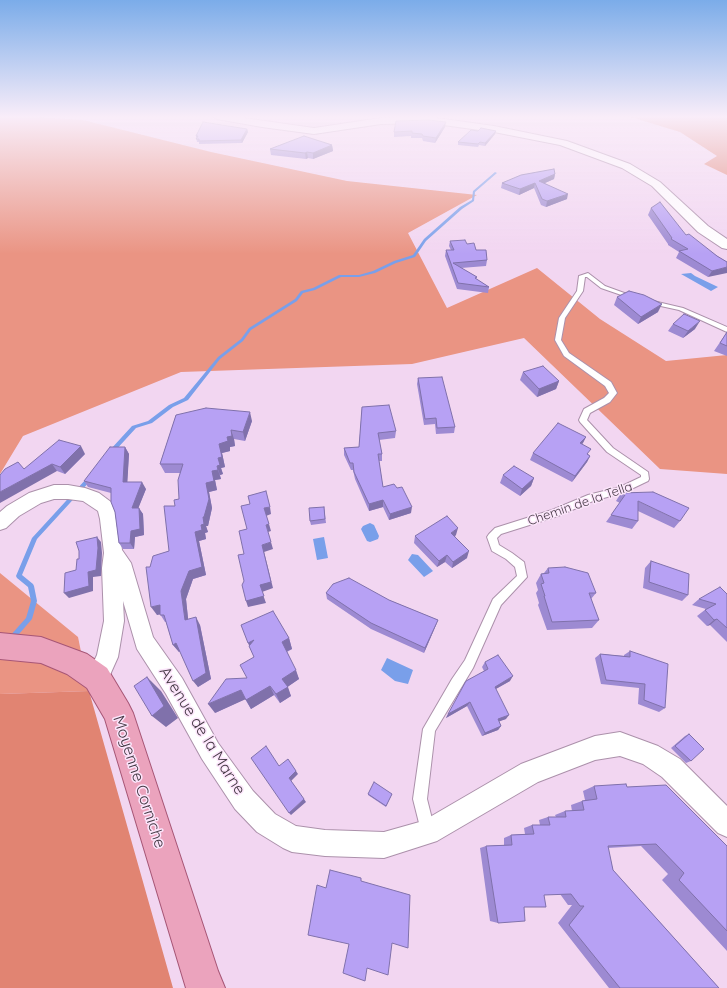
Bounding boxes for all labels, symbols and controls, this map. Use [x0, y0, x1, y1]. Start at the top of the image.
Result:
street label: Chemin de la Tella [526, 479, 634, 529]
street label: Avenue de la Marne [155, 663, 249, 799]
street label: Moyenne Corniche [109, 713, 169, 851]

